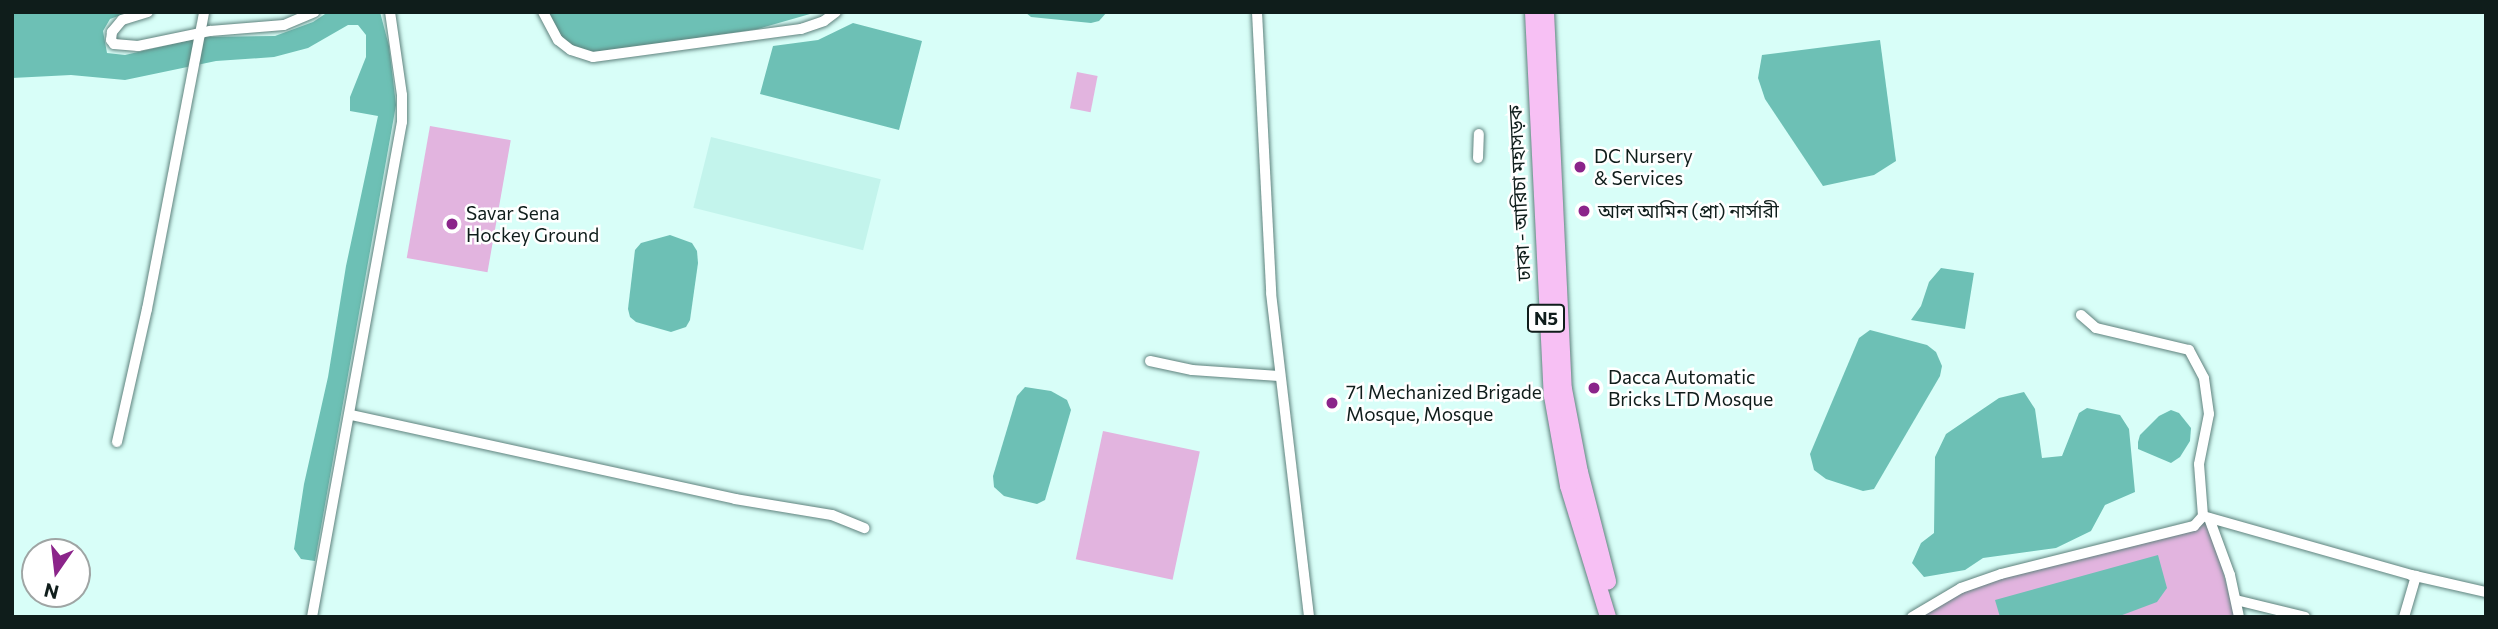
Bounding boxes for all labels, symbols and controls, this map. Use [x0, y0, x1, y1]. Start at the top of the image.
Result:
street label: ঢাকা - আরিচা মহাসড়ক [1503, 105, 1535, 281]
place label: DC Nursery & Services [1594, 145, 1693, 189]
marker: DC Nursery & Services [1572, 159, 1588, 175]
place label: আল আমিন (প্রা) নার্সারী [1598, 200, 1779, 222]
place label: Savar Sena Hockey Ground [466, 202, 599, 246]
marker: আল আমিন (প্রা) নার্সারী [1576, 203, 1592, 219]
marker: Savar Sena Hockey Ground [444, 216, 460, 232]
road number: N5 [1527, 304, 1565, 332]
place label: Dacca Automatic Bricks LTD Mosque [1608, 366, 1773, 410]
marker: Dacca Automatic Bricks LTD Mosque [1586, 380, 1602, 396]
place label: 71 Mechanized Brigade Mosque, Mosque [1346, 381, 1542, 425]
marker: 71 Mechanized Brigade Mosque, Mosque [1324, 395, 1340, 411]
north arrow [21, 538, 91, 608]
text: N [42, 579, 61, 605]

